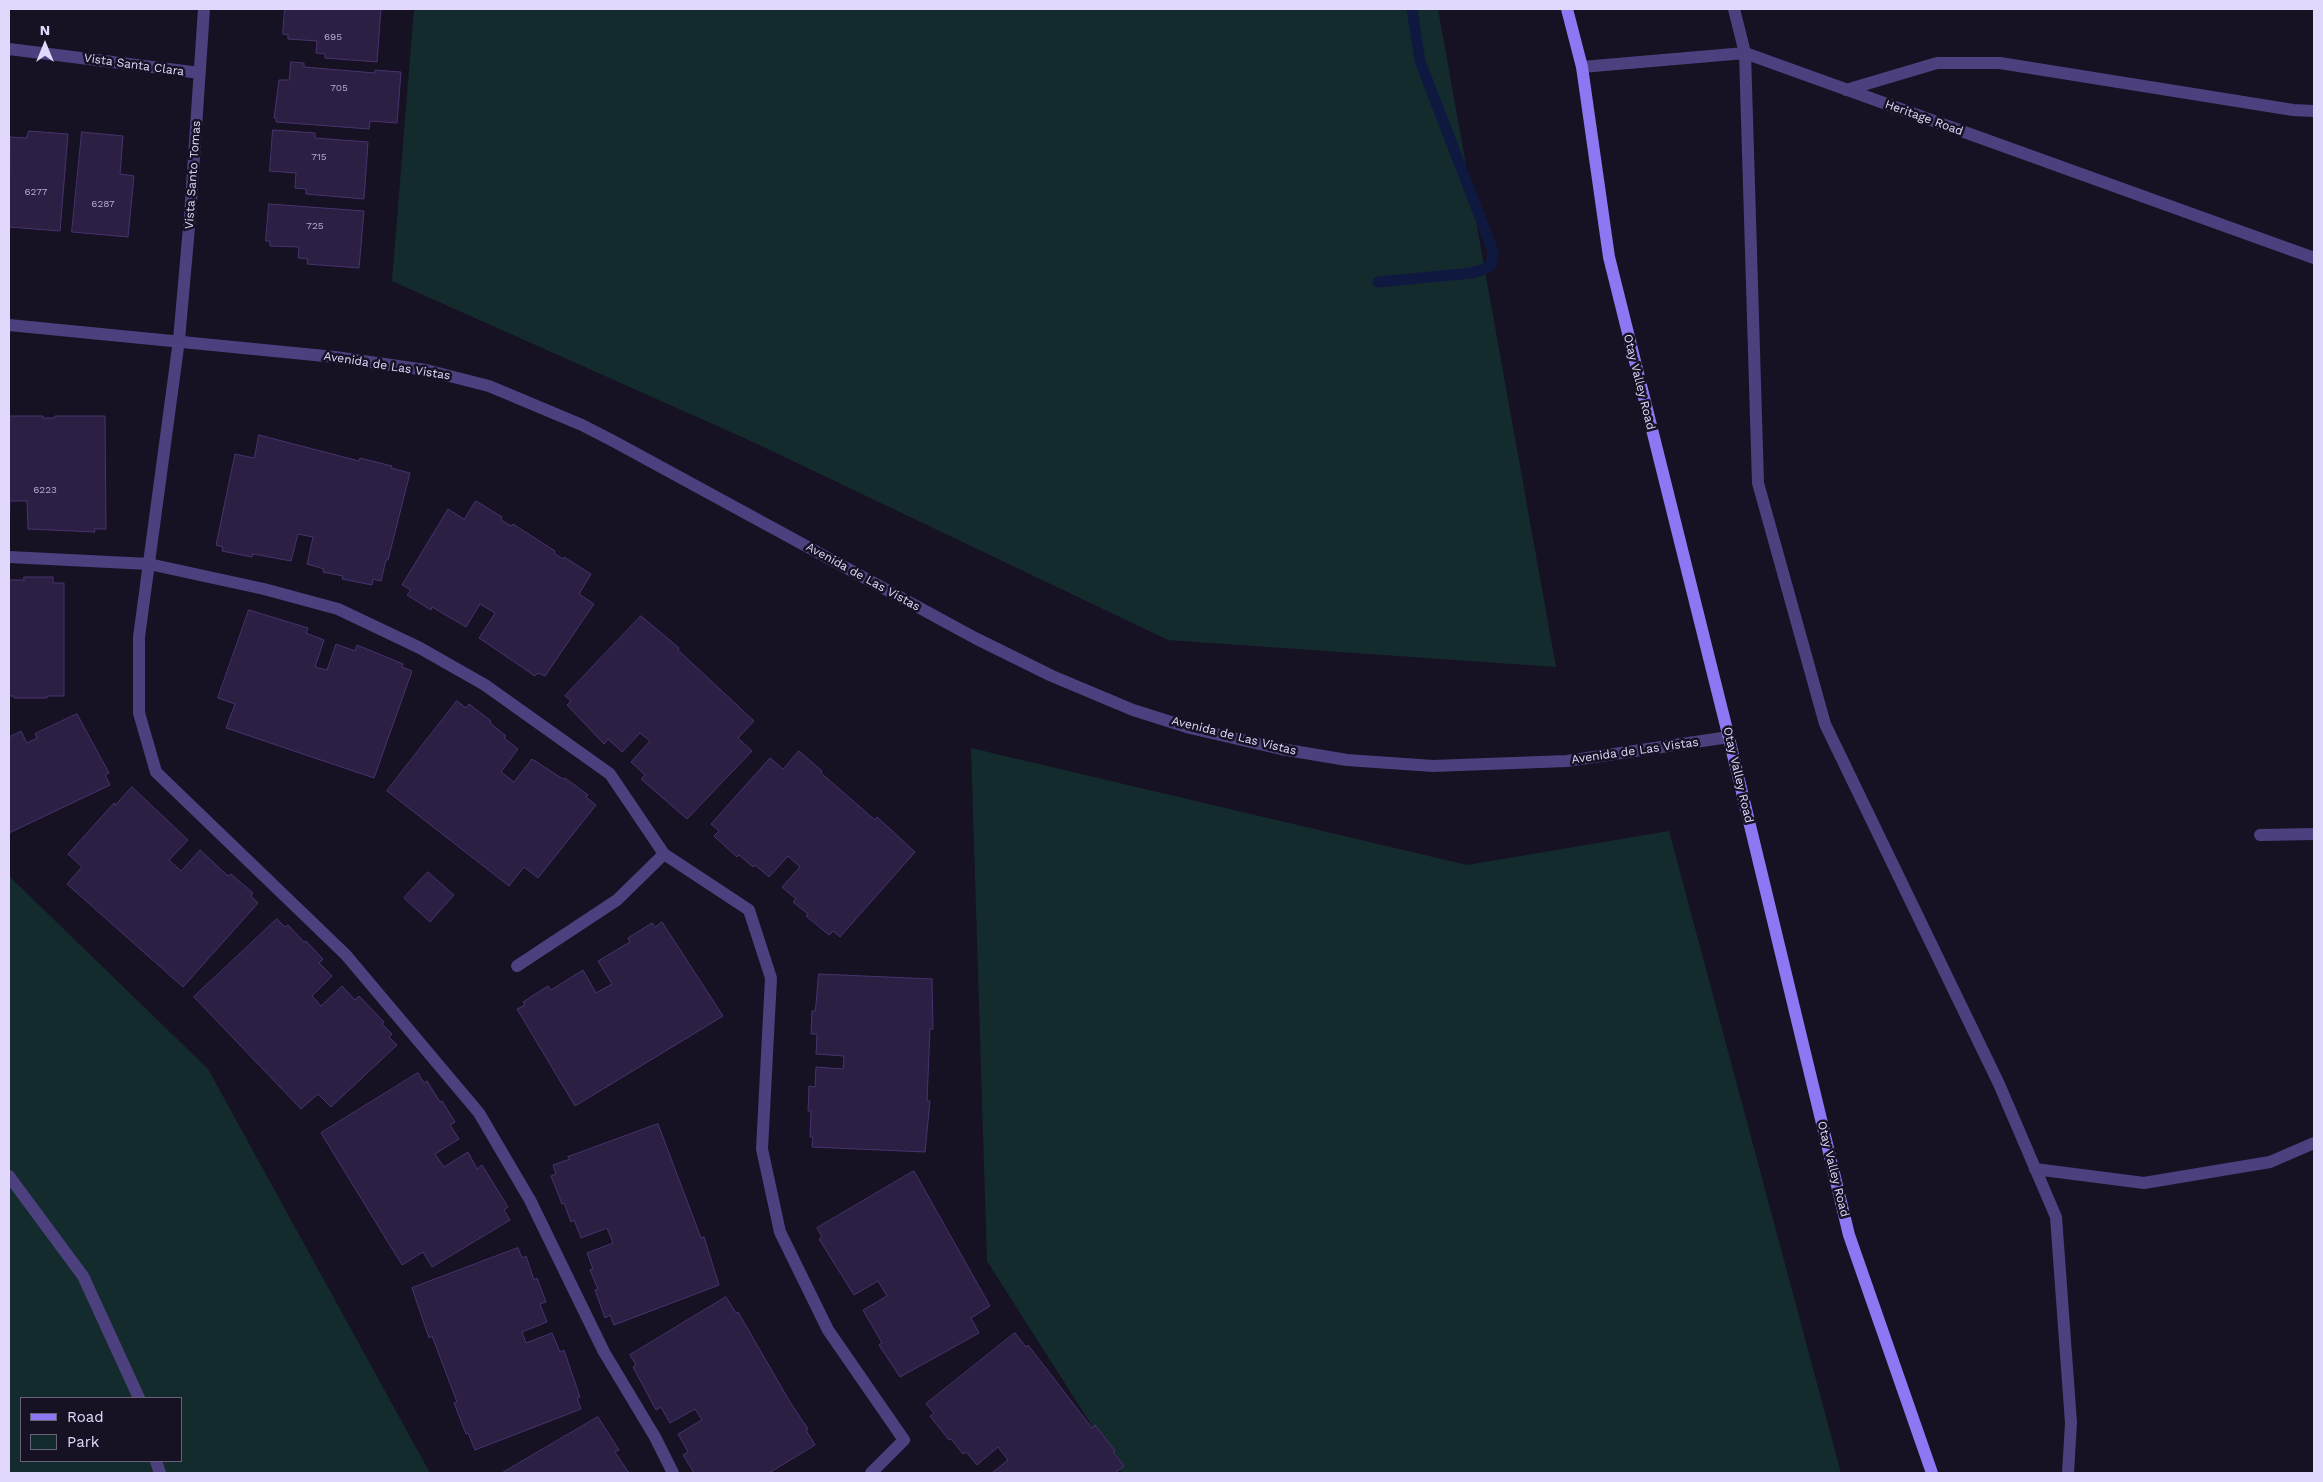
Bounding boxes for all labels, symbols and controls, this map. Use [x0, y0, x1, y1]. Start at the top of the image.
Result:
north arrow [20, 20, 70, 70]
text: N [40, 22, 50, 38]
house number: 695 [324, 31, 342, 43]
street label: Vista Santa Clara [83, 51, 185, 79]
house number: 705 [330, 82, 348, 94]
street label: Heritage Road [1883, 97, 1965, 139]
street label: Vista Santo Tomas [182, 120, 204, 230]
house number: 715 [311, 151, 327, 163]
house number: 6277 [25, 186, 47, 198]
house number: 6287 [91, 198, 115, 210]
house number: 725 [306, 220, 324, 232]
street label: Otay Valley Road [1620, 333, 1658, 431]
street label: Avenida de Las Vistas [323, 349, 451, 383]
house number: 6223 [33, 484, 57, 496]
street label: Avenida de Las Vistas [804, 540, 922, 614]
street label: Avenida de Las Vistas [1170, 714, 1298, 758]
street label: Otay Valley Road [1720, 726, 1756, 824]
street label: Avenida de Las Vistas [1571, 735, 1699, 767]
street label: Otay Valley Road [1814, 1120, 1852, 1218]
legend [20, 1397, 182, 1462]
text: Road [67, 1408, 104, 1426]
text: Park [67, 1433, 99, 1451]

